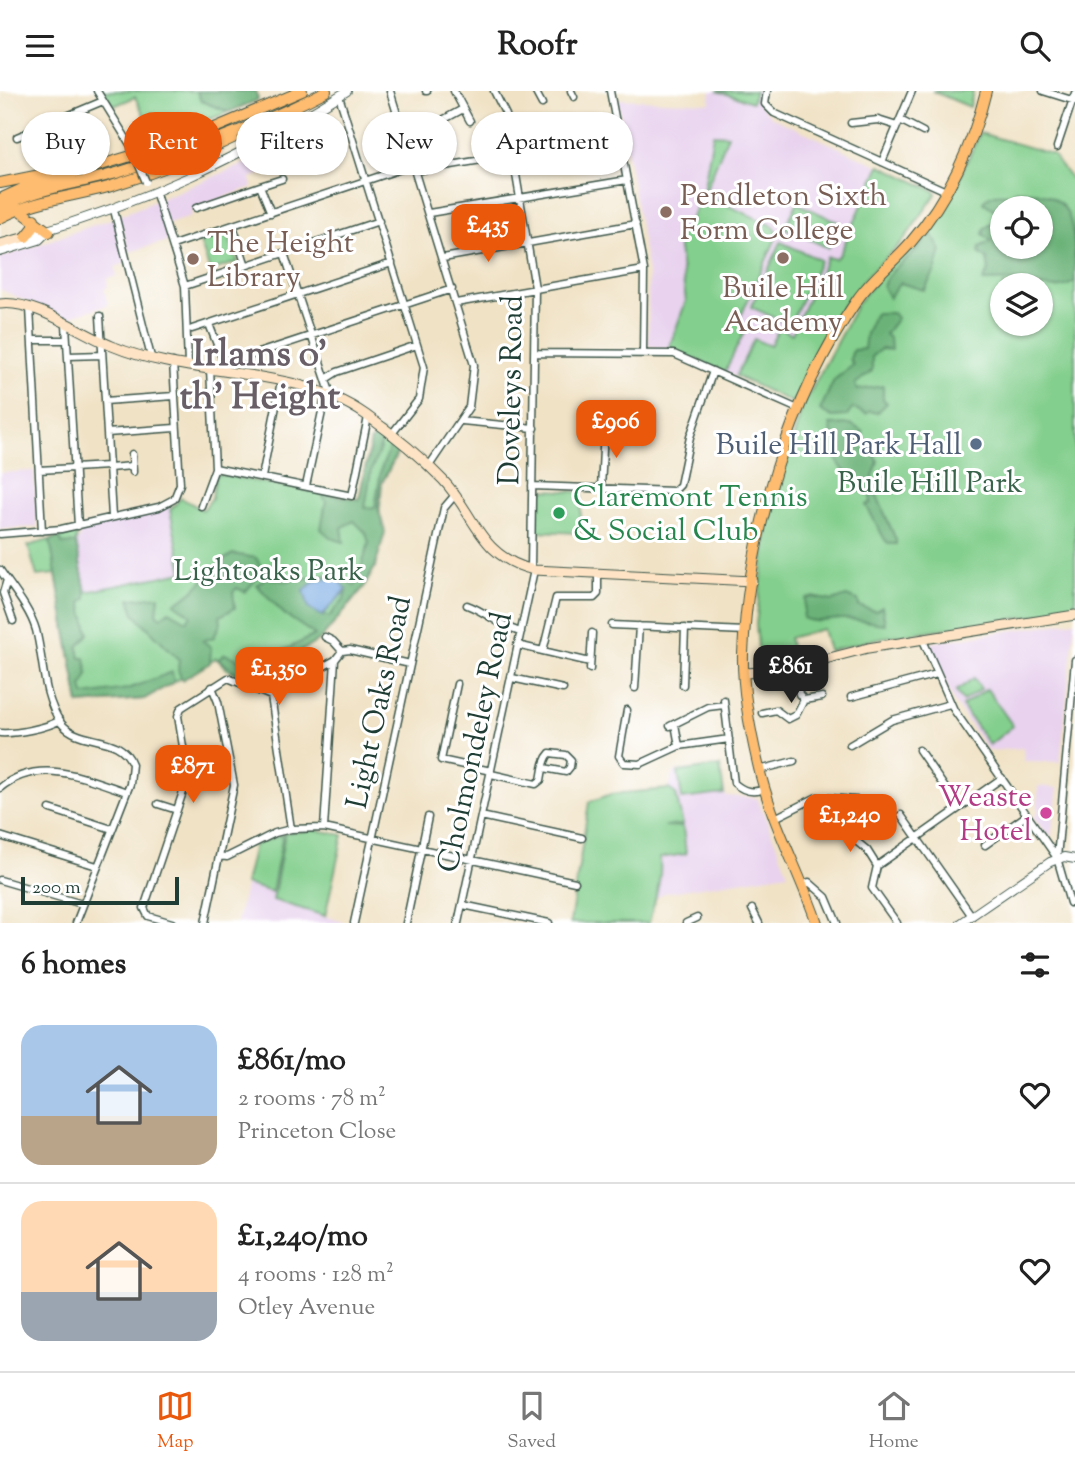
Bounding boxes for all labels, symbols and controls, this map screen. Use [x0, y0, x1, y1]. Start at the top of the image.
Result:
text: Roofr [497, 23, 578, 69]
icon: menu [21, 27, 59, 65]
icon: search [1016, 27, 1054, 65]
chip: Buy [21, 112, 110, 175]
chip: Rent [124, 112, 222, 175]
chip: Filters [236, 112, 348, 175]
chip: New [362, 112, 457, 175]
chip: Apartment [471, 112, 633, 175]
place label: Pendleton Sixth Form College [680, 176, 887, 253]
map controls [990, 196, 1053, 336]
button: locate [990, 196, 1053, 259]
marker: Pendleton Sixth Form College [658, 204, 674, 220]
pin: £435 [447, 205, 529, 264]
text: £435 [467, 210, 509, 243]
place label: The Height Library [207, 223, 354, 300]
marker: Buile Hill Academy [775, 250, 791, 266]
marker: The Height Library [185, 251, 201, 267]
place label: Buile Hill Academy [722, 268, 844, 345]
button: layers [990, 273, 1053, 336]
street label: Doveleys Road [489, 295, 536, 485]
district label: Irlams o' th' Height [180, 329, 341, 426]
pin: £906 [575, 401, 657, 460]
text: £906 [592, 406, 640, 439]
place label: Buile Hill Park Hall [715, 425, 962, 468]
marker: Buile Hill Park Hall [968, 436, 984, 452]
park label: Buile Hill Park [837, 463, 1023, 506]
place label: Claremont Tennis & Social Club [573, 477, 807, 554]
marker: Claremont Tennis & Social Club [551, 505, 567, 521]
park label: Lightoaks Park [174, 551, 364, 594]
street label: Light Oaks Road [337, 592, 424, 813]
street label: Cholmondeley Road [428, 608, 525, 877]
pin: £861 [750, 645, 832, 705]
pin: £1,350 [222, 647, 336, 707]
text: £861 [769, 651, 813, 684]
text: £1,350 [251, 653, 307, 686]
pin: £871 [152, 745, 234, 805]
text: £871 [171, 751, 215, 784]
place label: Weaste Hotel [938, 777, 1032, 854]
pin: £1,240 [793, 795, 907, 854]
text: £1,240 [820, 800, 880, 833]
marker: Weaste Hotel [1038, 805, 1054, 821]
scale bar [21, 874, 178, 906]
text: 200 m [32, 875, 81, 902]
text: 6 homes [21, 944, 126, 987]
icon: filters [1016, 946, 1054, 984]
text: £861/mo [238, 1040, 346, 1083]
icon: home [77, 1053, 161, 1137]
icon: heart [1016, 1076, 1054, 1114]
text: 2 rooms · 78 m² [238, 1083, 386, 1116]
text: Princeton Close [238, 1116, 396, 1149]
text: £1,240/mo [238, 1216, 368, 1259]
icon: home [77, 1229, 161, 1313]
icon: heart [1016, 1252, 1054, 1290]
text: 4 rooms · 128 m² [238, 1259, 394, 1292]
text: Otley Avenue [238, 1292, 375, 1325]
tab: Map [156, 1387, 194, 1456]
tab: Saved [507, 1387, 556, 1456]
tab: Home [869, 1387, 919, 1456]

